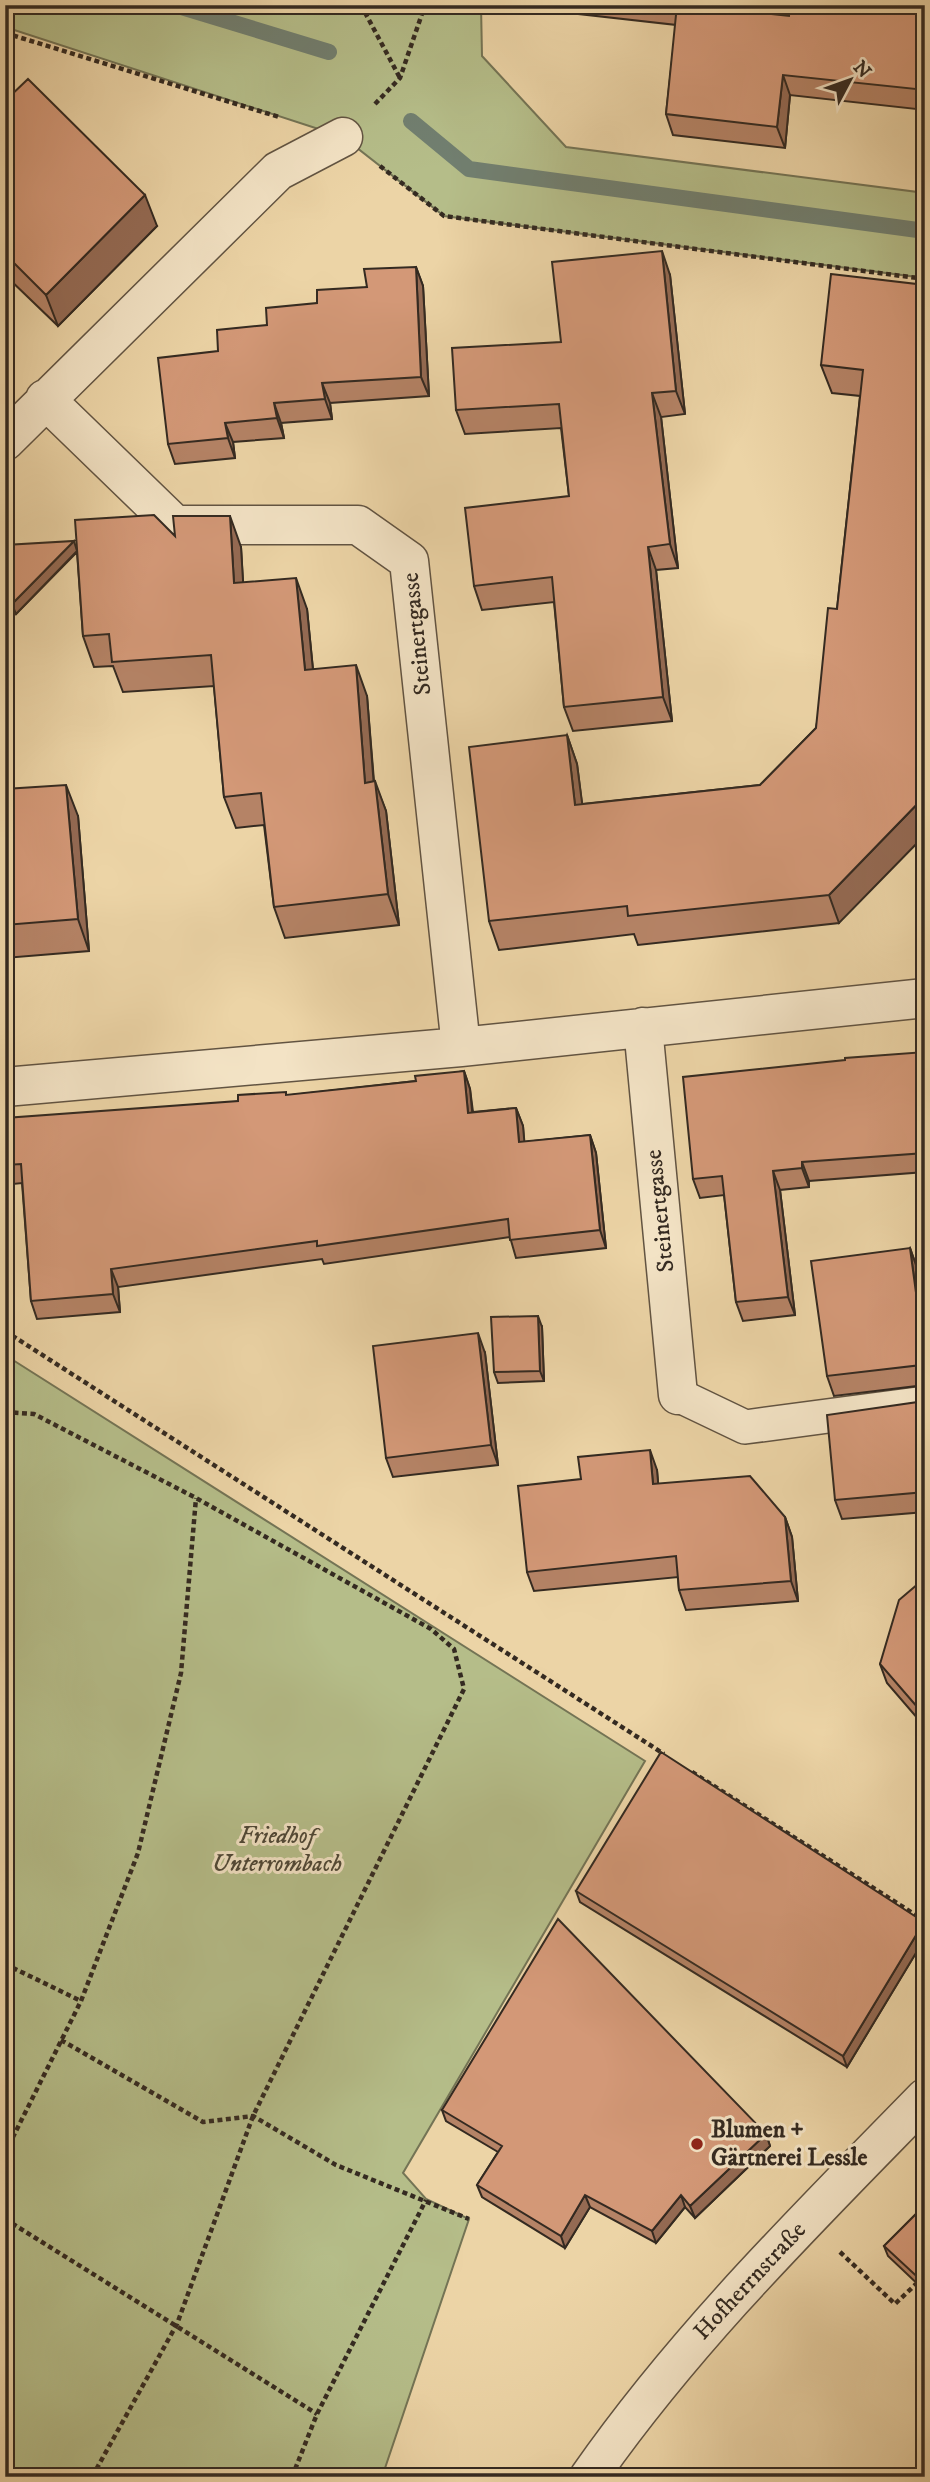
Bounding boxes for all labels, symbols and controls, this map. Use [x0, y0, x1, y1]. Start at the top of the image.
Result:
north arrow [814, 46, 884, 116]
text: N [848, 56, 876, 84]
street label: Steinertgasse [396, 571, 438, 697]
street label: Steinertgasse [639, 1148, 681, 1274]
park label: Friedhof Unterrombach [212, 1821, 342, 1879]
place label: Blumen + Gärtnerei Lessle [711, 2115, 868, 2173]
marker: Blumen + Gärtnerei Lessle [689, 2136, 705, 2152]
street label: Hofherrnstraße [687, 2215, 813, 2346]

